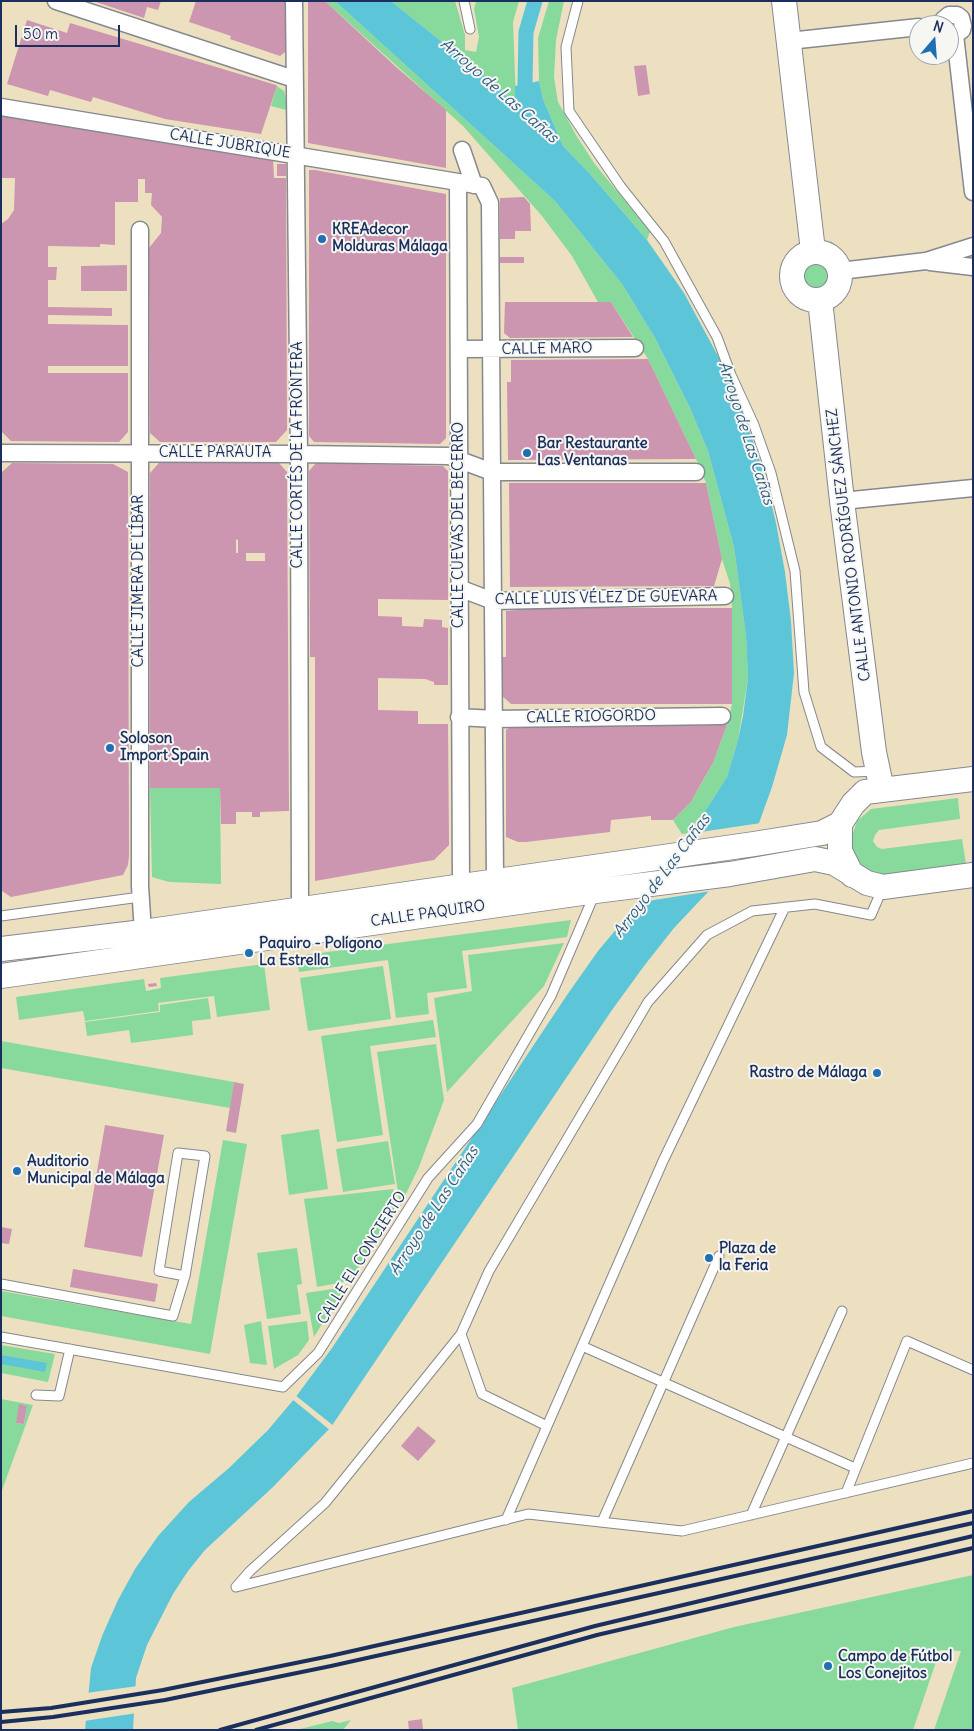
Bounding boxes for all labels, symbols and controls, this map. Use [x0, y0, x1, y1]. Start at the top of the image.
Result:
scale bar [18, 15, 122, 47]
north arrow [909, 15, 959, 65]
text: N [931, 17, 946, 37]
text: 50 m [23, 24, 58, 43]
water label: Arroyo de Las Cañas [436, 35, 562, 147]
street label: CALLE JUBRIQUE [168, 126, 292, 162]
place label: KREAdecor Molduras Málaga [332, 221, 448, 256]
marker: KREAdecor Molduras Málaga [316, 233, 328, 245]
street label: CALLE MARO [501, 339, 593, 359]
street label: CALLE CORTÉS DE LA FRONTERA [289, 341, 307, 569]
water label: Arroyo de Las Cañas [714, 359, 778, 507]
street label: CALLE ANTONIO RODRÍGUEZ SÁNCHEZ [823, 408, 875, 682]
street label: CALLE CUEVAS DEL BECERRO [450, 422, 468, 628]
place label: Bar Restaurante Las Ventanas [537, 435, 648, 470]
street label: CALLE PARAUTA [159, 444, 271, 462]
marker: Bar Restaurante Las Ventanas [521, 447, 533, 459]
street label: CALLE JIMERA DE LÍBAR [130, 494, 148, 668]
street label: CALLE LUIS VÉLEZ DE GUEVARA [495, 587, 717, 609]
street label: CALLE RIOGORDO [526, 707, 656, 727]
place label: Soloson Import Spain [120, 730, 209, 765]
marker: Soloson Import Spain [104, 742, 116, 754]
water label: Arroyo de Las Cañas [609, 810, 715, 942]
street label: CALLE PAQUIRO [370, 897, 486, 931]
place label: Paquiro - Polígono La Estrella [259, 935, 382, 970]
marker: Paquiro - Polígono La Estrella [243, 947, 255, 959]
place label: Rastro de Málaga [749, 1064, 867, 1082]
marker: Rastro de Málaga [871, 1067, 883, 1079]
water label: Arroyo de Las Cañas [385, 1143, 483, 1279]
place label: Auditorio Municipal de Málaga [27, 1153, 165, 1188]
marker: Auditorio Municipal de Málaga [11, 1165, 23, 1177]
street label: CALLE EL CONCIERTO [314, 1188, 410, 1328]
place label: Plaza de la Feria [719, 1240, 776, 1275]
marker: Plaza de la Feria [703, 1252, 715, 1264]
place label: Campo de Fútbol Los Conejitos [838, 1648, 952, 1683]
marker: Campo de Fútbol Los Conejitos [822, 1660, 834, 1672]

